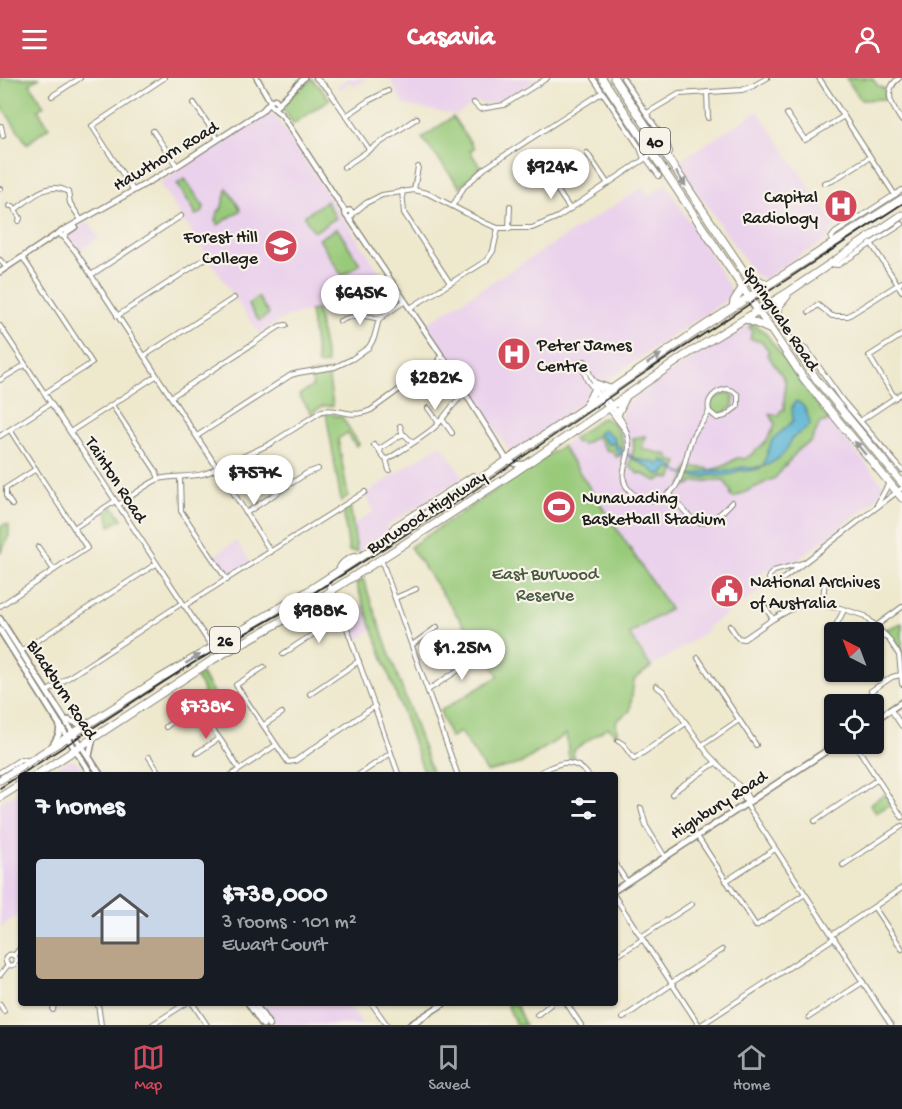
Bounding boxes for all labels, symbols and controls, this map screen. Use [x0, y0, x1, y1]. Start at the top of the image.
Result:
icon: menu [18, 23, 51, 56]
text: Casavia [407, 23, 495, 55]
icon: person [851, 23, 884, 56]
street label: Hawthorn Road [110, 117, 224, 197]
road number: 40 [640, 128, 670, 154]
pin: $924K [509, 149, 593, 200]
text: $924K [526, 157, 576, 180]
one-way arrow [675, 171, 686, 187]
place label: Capital Radiology [742, 188, 818, 230]
hospital icon: Capital Radiology [823, 188, 859, 224]
place label: Forest Hill College [182, 228, 259, 270]
school or university icon: Forest Hill College [263, 228, 299, 264]
street label: Springvale Road [737, 263, 823, 377]
pin: $645K [318, 275, 402, 326]
text: $645K [335, 283, 385, 306]
hospital icon: Peter James Centre [496, 336, 532, 372]
place label: Peter James Centre [536, 336, 633, 378]
one-way arrow [646, 354, 662, 365]
pin: $282K [393, 360, 477, 411]
text: $282K [410, 368, 460, 391]
street label: Tainton Road [79, 433, 151, 528]
one-way arrow [854, 440, 867, 456]
pin: $757K [212, 455, 296, 506]
text: $757K [228, 463, 280, 486]
street label: Burwood Highway [363, 467, 491, 560]
sports icon: Nunawading Basketball Stadium [541, 489, 577, 525]
place label: Nunawading Basketball Stadium [581, 489, 726, 531]
park label: East Burwood Reserve [492, 565, 600, 607]
public building icon: National Archives of Australia [709, 573, 745, 609]
place label: National Archives of Australia [750, 573, 881, 615]
pin: $988K [277, 593, 361, 644]
text: $988K [293, 601, 345, 624]
north arrow [824, 622, 884, 682]
map controls [824, 622, 884, 754]
road number: 26 [210, 627, 240, 653]
pin: $1.25M [413, 630, 511, 681]
street label: Blackburn Road [21, 636, 101, 745]
text: $1.25M [433, 638, 491, 661]
one-way arrow [185, 653, 201, 664]
pin: $738K [164, 689, 248, 740]
button: locate [824, 694, 884, 754]
text: $738K [180, 697, 232, 720]
street label: Highbury Road [667, 766, 773, 845]
icon: filters [567, 792, 600, 825]
text: 7 homes [36, 793, 125, 824]
text: $738,000 [222, 881, 327, 912]
icon: home [84, 883, 156, 955]
text: 3 rooms · 101 m² [222, 912, 357, 935]
text: Ewart Court [222, 935, 327, 958]
tab: Map [132, 1041, 165, 1096]
tab: Saved [428, 1041, 469, 1096]
tab: Home [733, 1041, 770, 1096]

